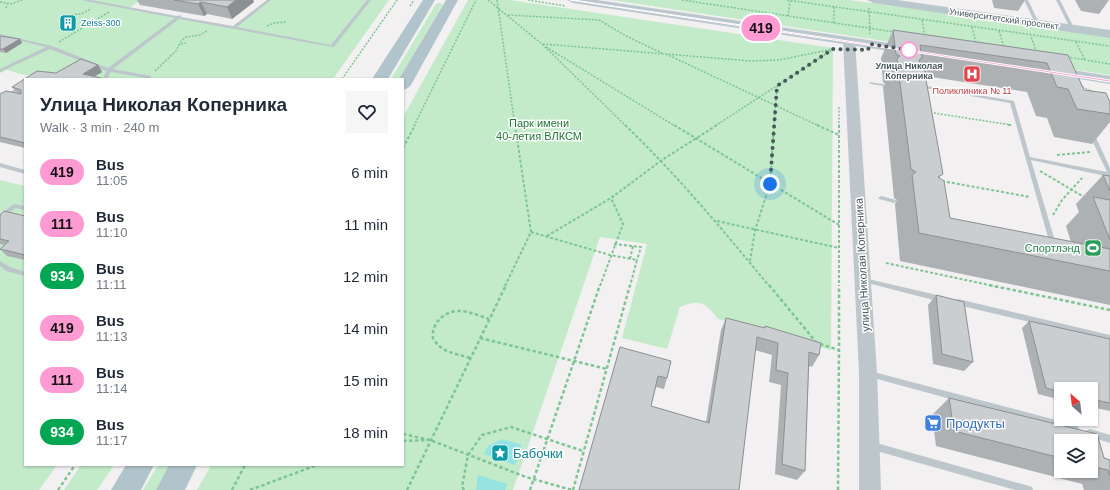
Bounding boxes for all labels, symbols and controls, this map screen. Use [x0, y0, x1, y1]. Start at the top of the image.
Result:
street label: Университетский проспект [948, 6, 1060, 32]
building icon: Zeiss-300 [58, 13, 78, 33]
line badge: 419 [738, 15, 784, 41]
place label: Zeiss-300 [81, 18, 121, 28]
text: 419 [749, 20, 773, 36]
marker: Улица Николая Коперника [900, 41, 918, 59]
place label: Улица Николая Коперника [875, 61, 943, 81]
hospital icon: Поликлиника № 11 [962, 64, 982, 84]
place label: Поликлиника № 11 [932, 86, 1012, 96]
button: heart [346, 91, 388, 133]
text: Улица Николая Коперника [40, 94, 287, 115]
park label: Парк имени 40-летия ВЛКСМ [496, 117, 582, 142]
text: Walk · 3 min · 240 m [40, 120, 159, 135]
text: Bus [96, 156, 124, 173]
text: 419 [50, 164, 74, 180]
text: 6 min [351, 164, 388, 181]
text: 11:05 [96, 173, 128, 188]
your location [760, 174, 780, 194]
street label: улица Николая Коперника [852, 197, 871, 332]
text: Bus [96, 208, 124, 225]
text: 111 [51, 216, 73, 232]
text: 11 min [344, 216, 388, 233]
text: 11:10 [96, 225, 128, 240]
sports icon: Спортлэнд [1083, 238, 1103, 258]
place label: Спортлэнд [1025, 242, 1081, 254]
text: Bus [96, 260, 124, 277]
text: 934 [50, 268, 74, 284]
text: 12 min [343, 268, 388, 285]
text: 11:11 [96, 277, 127, 292]
text: Bus [96, 312, 124, 329]
text: 419 [50, 320, 74, 336]
text: 14 min [343, 320, 388, 337]
text: 11:13 [96, 329, 128, 344]
text: Bus [96, 364, 124, 381]
text: 111 [51, 372, 73, 388]
text: 15 min [343, 372, 388, 389]
text: 11:14 [96, 381, 128, 396]
north arrow [1054, 382, 1098, 426]
map controls [1054, 382, 1098, 478]
supermarket icon: Продукты [923, 413, 943, 433]
text: Bus [96, 416, 124, 433]
place label: Продукты [946, 416, 1005, 431]
text: 934 [50, 424, 74, 440]
text: 18 min [343, 424, 388, 441]
text: 11:17 [96, 433, 128, 448]
button: layers [1054, 434, 1098, 478]
place icon: Бабочки [490, 443, 510, 463]
place label: Бабочки [513, 446, 563, 461]

